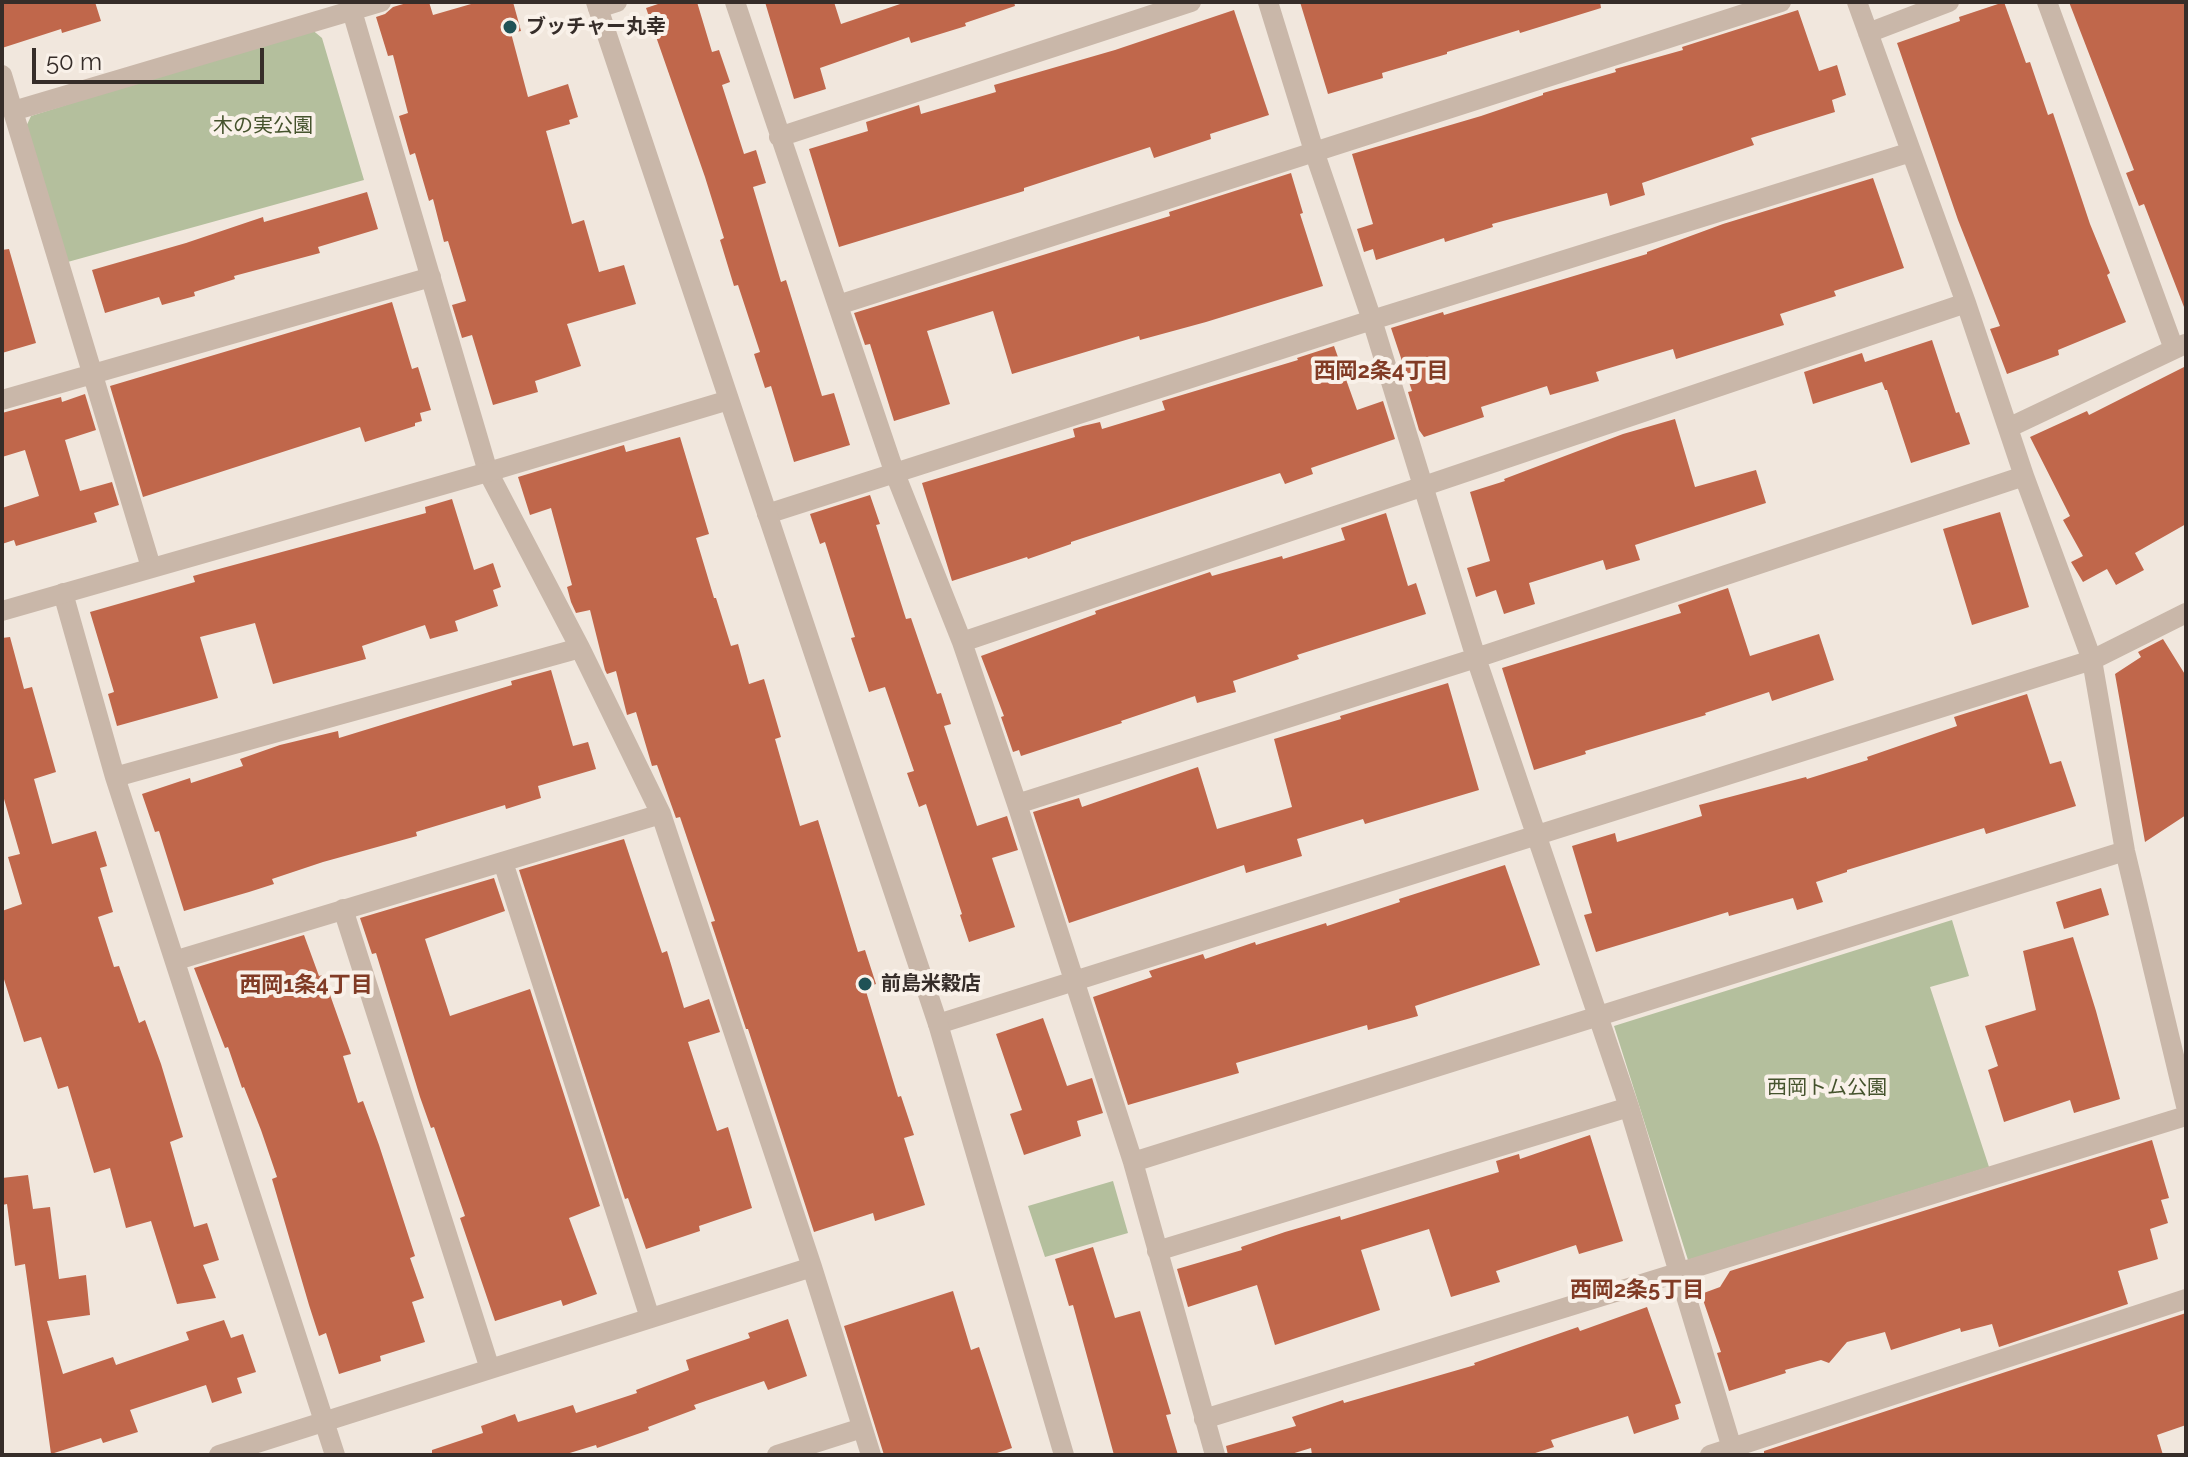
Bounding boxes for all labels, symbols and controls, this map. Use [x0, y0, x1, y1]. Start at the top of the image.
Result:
place label: ブッチャー丸幸 [526, 15, 666, 39]
marker: ブッチャー丸幸 [501, 18, 519, 36]
scale bar [36, 32, 268, 82]
text: 50 m [46, 47, 102, 76]
park label: 木の実公園 [213, 114, 313, 138]
district label: 西岡2条4丁目 [1314, 358, 1448, 384]
district label: 西岡1条4丁目 [239, 972, 373, 998]
place label: 前島米穀店 [881, 972, 981, 996]
marker: 前島米穀店 [856, 975, 874, 993]
park label: 西岡トム公園 [1767, 1076, 1887, 1100]
district label: 西岡2条5丁目 [1570, 1277, 1704, 1303]

